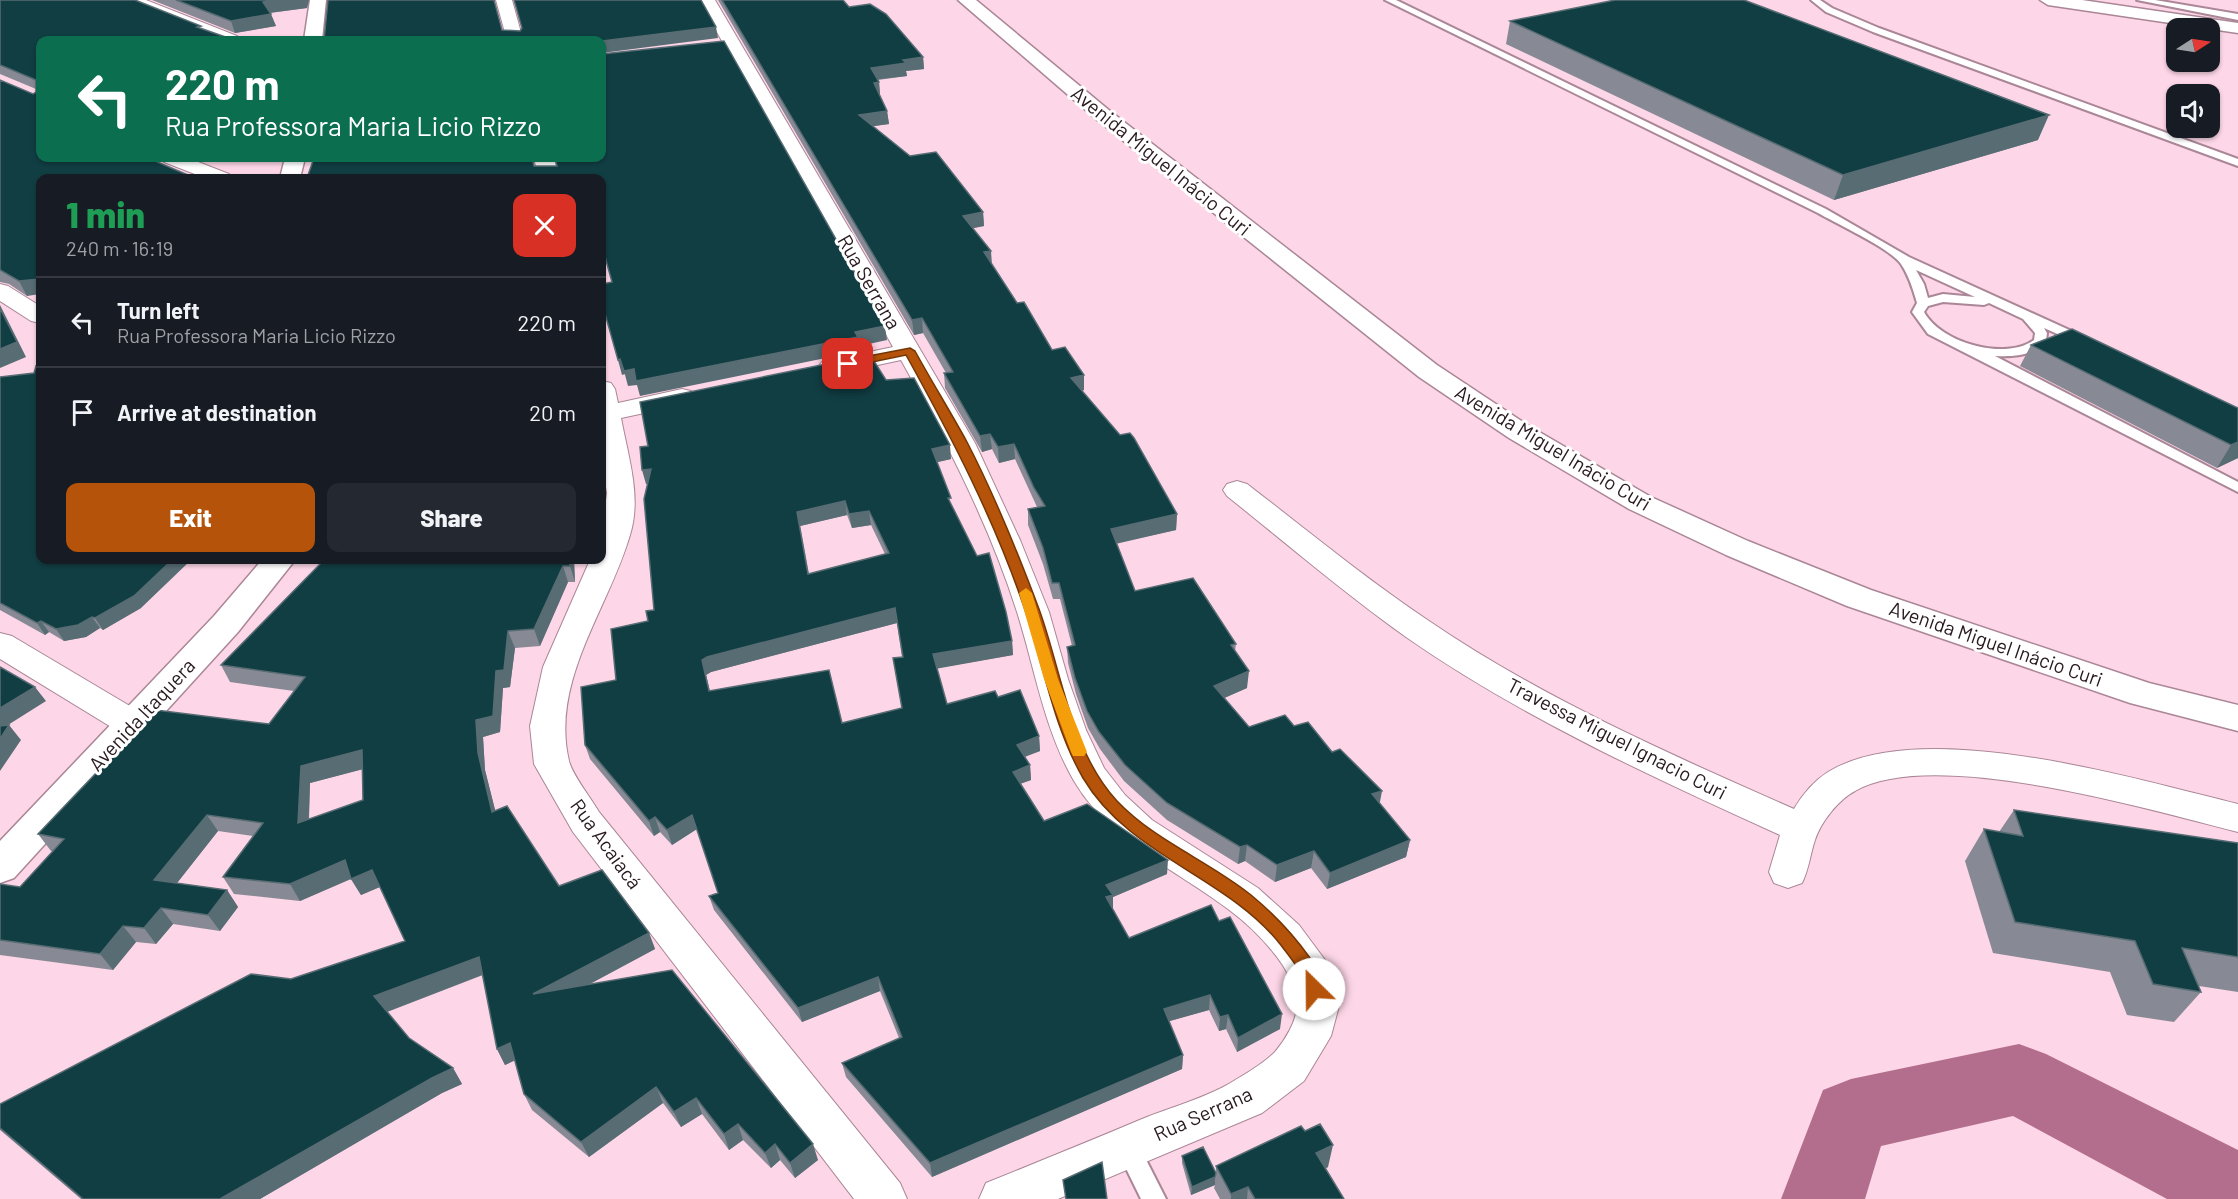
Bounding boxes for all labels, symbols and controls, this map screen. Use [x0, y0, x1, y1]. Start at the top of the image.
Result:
north arrow [2166, 18, 2220, 72]
map controls [2166, 18, 2220, 138]
text: 220 m [165, 58, 279, 108]
icon: left [66, 60, 144, 138]
street label: Avenida Miguel Inácio Curi [1067, 80, 1256, 240]
button: sound [2166, 84, 2220, 138]
text: Rua Professora Maria Licio Rizzo [165, 109, 542, 141]
text: 1 min [66, 192, 145, 235]
button: close [513, 194, 576, 257]
street label: Rua Serrana [833, 230, 907, 333]
text: 240 m · 16:19 [66, 236, 173, 260]
text: Turn left [117, 297, 200, 323]
icon: left [66, 306, 99, 339]
text: 220 m [517, 309, 576, 335]
text: Rua Professora Maria Licio Rizzo [117, 323, 396, 347]
pin [822, 338, 873, 389]
icon: arrive [831, 347, 864, 380]
street label: Avenida Miguel Inácio Curi [1451, 379, 1656, 515]
icon: arrive [66, 396, 99, 429]
text: Arrive at destination [117, 399, 316, 425]
text: 20 m [529, 399, 576, 425]
button: Exit [66, 483, 315, 552]
button: Share [327, 483, 576, 552]
street label: Avenida Miguel Inácio Curi [1886, 595, 2106, 691]
street label: Avenida Itaquera [83, 653, 199, 776]
street label: Travessa Miguel Ignacio Curi [1504, 672, 1731, 804]
street label: Rua Acaiacá [566, 794, 648, 893]
position arrow [1282, 957, 1346, 1021]
street label: Rua Serrana [1150, 1081, 1256, 1145]

